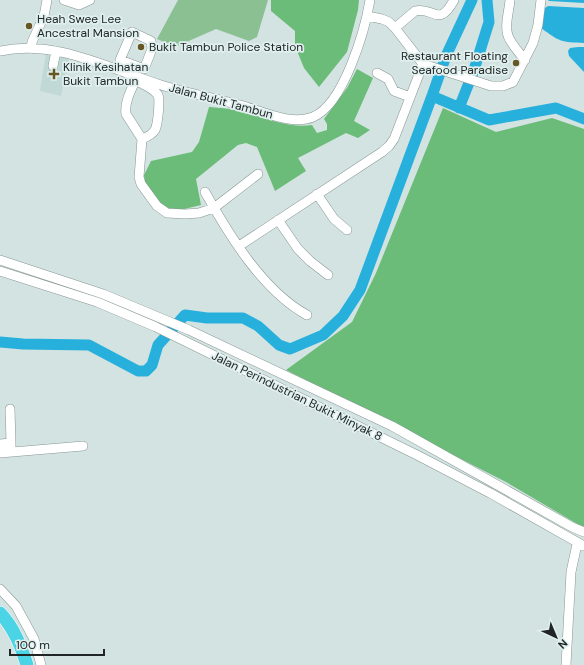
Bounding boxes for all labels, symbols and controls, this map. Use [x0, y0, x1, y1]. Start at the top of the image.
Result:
place label: Heah Swee Lee Ancestral Mansion [37, 11, 139, 41]
marker: Heah Swee Lee Ancestral Mansion [24, 21, 34, 31]
place label: Bukit Tambun Police Station [149, 39, 303, 55]
marker: Bukit Tambun Police Station [136, 42, 146, 52]
place label: Restaurant Floating Seafood Paradise [401, 48, 508, 78]
marker: Restaurant Floating Seafood Paradise [511, 58, 521, 68]
place label: Klinik Kesihatan Bukit Tambun [63, 59, 148, 89]
marker: Klinik Kesihatan Bukit Tambun [48, 68, 60, 80]
street label: Jalan Bukit Tambun [167, 79, 275, 123]
street label: Jalan Perindustrian Bukit Minyak 8 [209, 348, 385, 444]
north arrow [536, 617, 576, 657]
scale bar [10, 631, 104, 657]
text: N [555, 636, 571, 652]
text: 100 m [16, 637, 50, 653]

